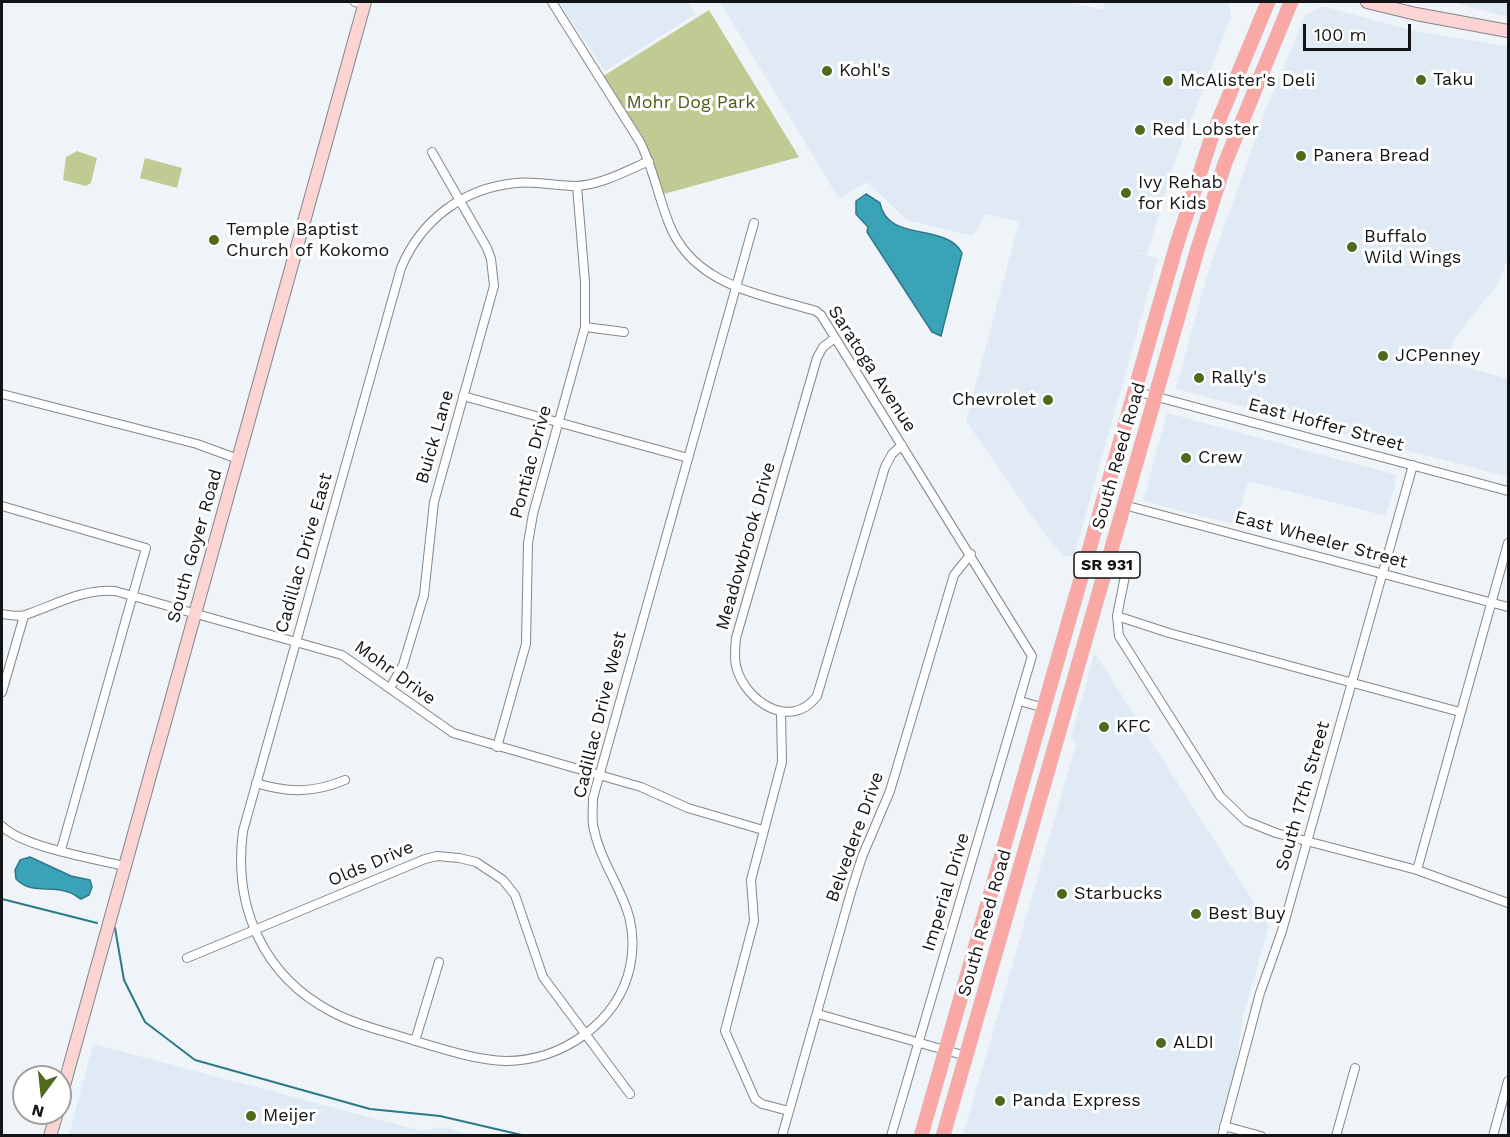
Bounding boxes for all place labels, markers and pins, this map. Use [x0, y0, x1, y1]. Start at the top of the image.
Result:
place label: Kohl's [839, 60, 891, 82]
marker: Kohl's [820, 64, 834, 78]
place label: Taku [1433, 69, 1474, 91]
place label: McAlister's Deli [1180, 70, 1316, 92]
marker: Taku [1414, 73, 1428, 87]
marker: McAlister's Deli [1161, 74, 1175, 88]
place label: Red Lobster [1152, 119, 1259, 141]
marker: Red Lobster [1133, 123, 1147, 137]
place label: Panera Bread [1313, 145, 1430, 167]
marker: Panera Bread [1294, 149, 1308, 163]
place label: Ivy Rehab for Kids [1138, 172, 1223, 214]
marker: Ivy Rehab for Kids [1119, 186, 1133, 200]
place label: Temple Baptist Church of Kokomo [226, 219, 389, 262]
place label: Buffalo Wild Wings [1364, 226, 1461, 268]
marker: Temple Baptist Church of Kokomo [207, 233, 221, 247]
marker: Buffalo Wild Wings [1345, 240, 1359, 254]
place label: JCPenney [1395, 345, 1480, 367]
marker: JCPenney [1376, 349, 1390, 363]
place label: Rally's [1211, 367, 1266, 389]
marker: Rally's [1192, 371, 1206, 385]
place label: Chevrolet [952, 389, 1036, 411]
marker: Chevrolet [1041, 393, 1055, 407]
place label: Crew [1198, 447, 1243, 469]
marker: Crew [1179, 451, 1193, 465]
place label: KFC [1116, 716, 1151, 738]
marker: KFC [1097, 720, 1111, 734]
place label: Starbucks [1074, 883, 1163, 905]
marker: Starbucks [1055, 887, 1069, 901]
place label: Best Buy [1208, 903, 1285, 925]
marker: Best Buy [1189, 907, 1203, 921]
place label: ALDI [1173, 1032, 1214, 1054]
marker: ALDI [1154, 1036, 1168, 1050]
place label: Panda Express [1012, 1090, 1141, 1112]
marker: Panda Express [993, 1094, 1007, 1108]
place label: Meijer [263, 1105, 316, 1127]
marker: Meijer [244, 1109, 258, 1123]

